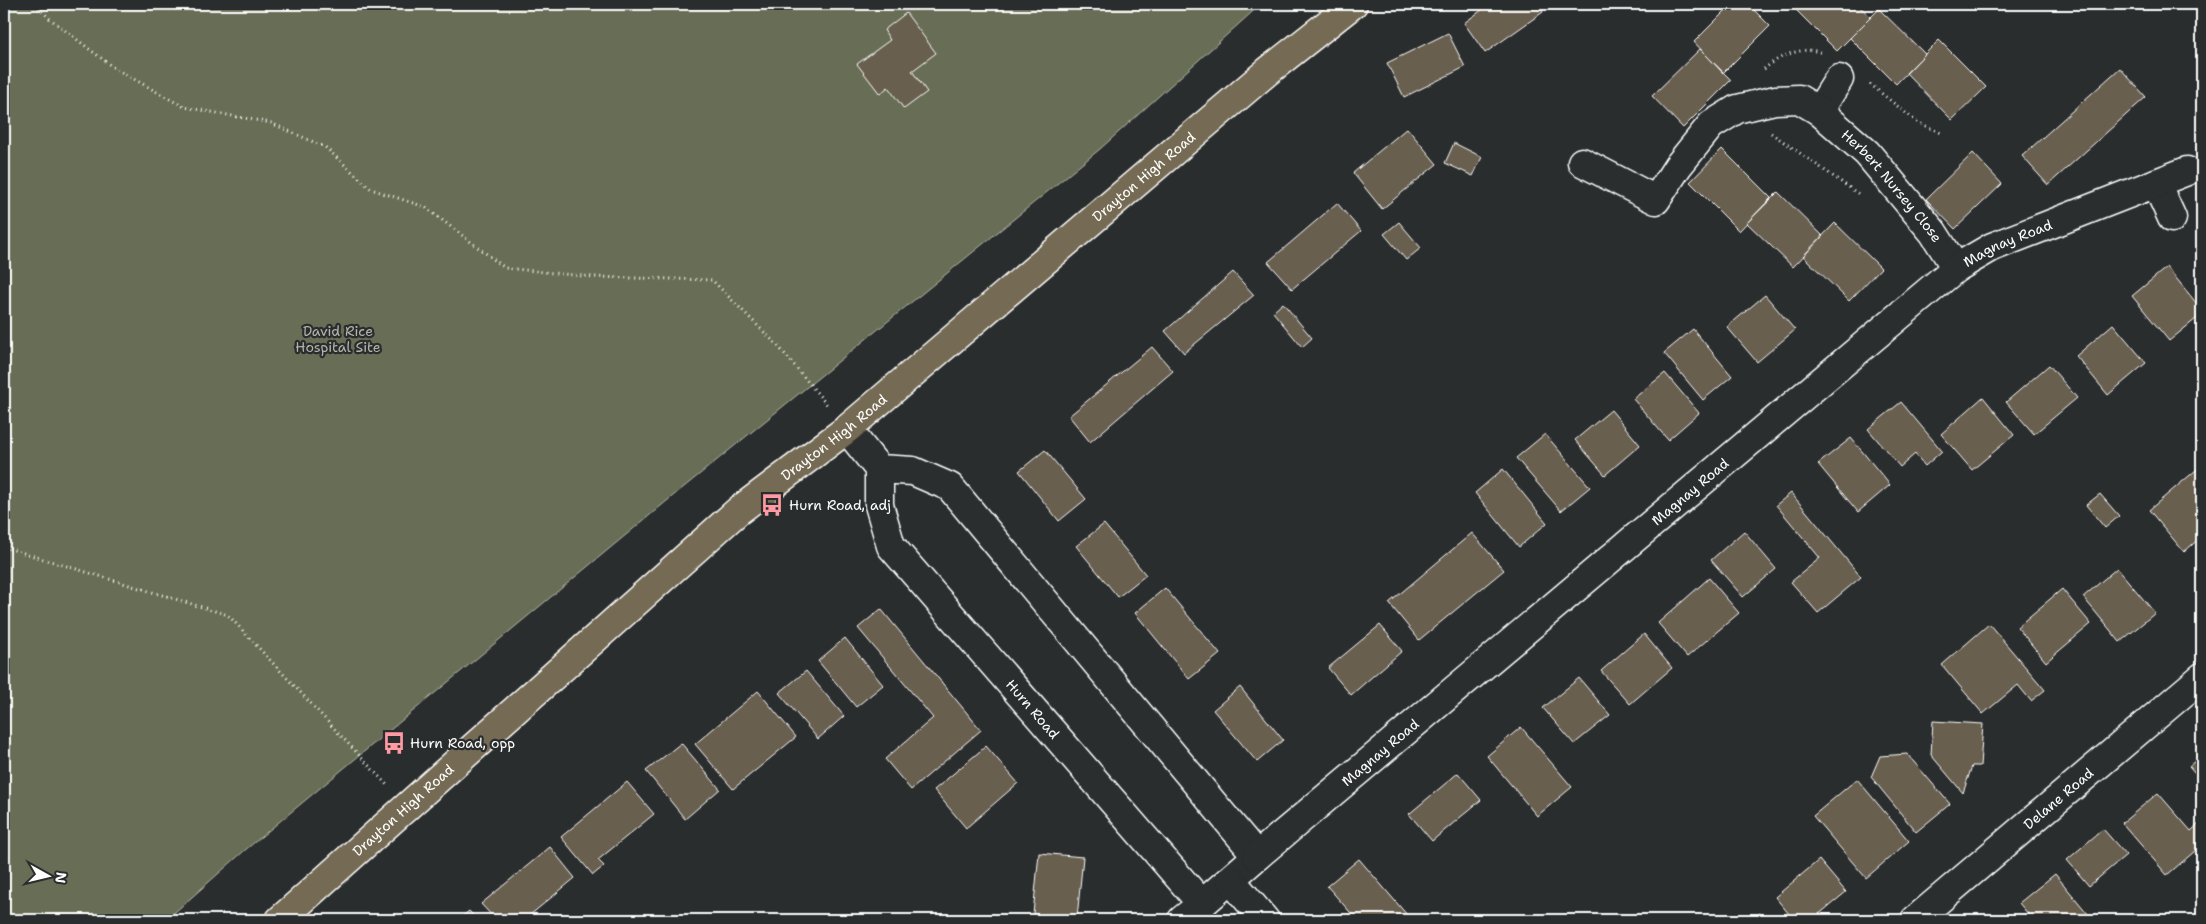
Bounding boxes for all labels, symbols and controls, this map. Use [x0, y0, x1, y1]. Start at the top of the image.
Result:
street label: Herbert Nursey Close [1838, 126, 1946, 246]
street label: Drayton High Road [1088, 128, 1199, 226]
street label: Magnay Road [1960, 215, 2055, 271]
park label: David Rice Hospital Site [295, 322, 381, 356]
street label: Drayton High Road [777, 390, 891, 485]
street label: Magnay Road [1648, 454, 1733, 529]
bus stop icon: Hurn Road, adj [759, 492, 785, 518]
place label: Hurn Road, adj [789, 496, 891, 514]
street label: Hurn Road [1002, 676, 1063, 743]
street label: Magnay Road [1338, 715, 1423, 790]
bus stop icon: Hurn Road, opp [381, 730, 407, 756]
place label: Hurn Road, opp [410, 734, 515, 752]
street label: Drayton High Road [349, 760, 458, 860]
street label: Delane Road [2020, 764, 2097, 833]
north arrow [22, 852, 72, 902]
text: N [51, 871, 71, 885]

